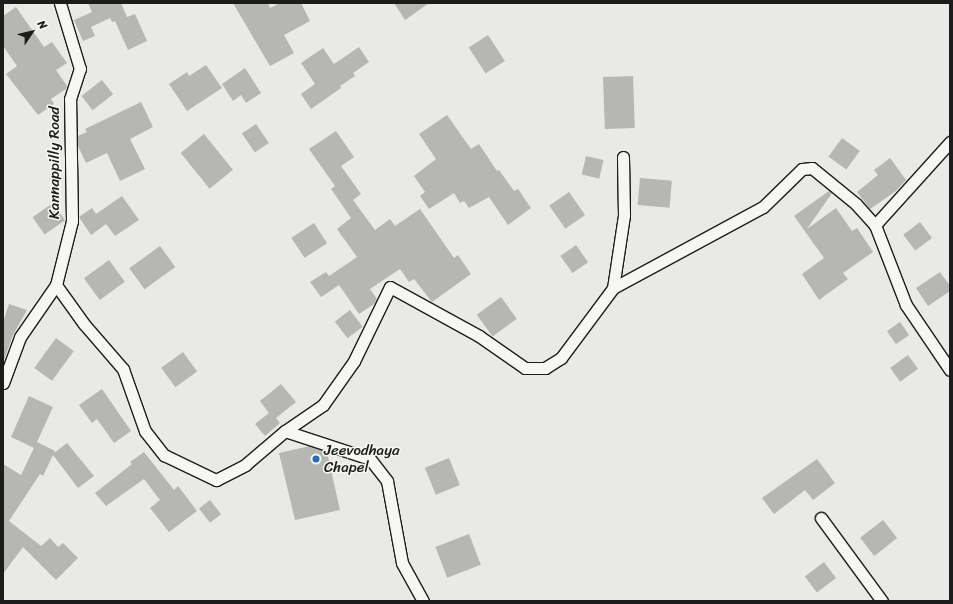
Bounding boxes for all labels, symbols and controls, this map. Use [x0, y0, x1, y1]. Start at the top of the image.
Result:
north arrow [12, 12, 52, 52]
text: N [32, 16, 52, 33]
street label: Kannappilly Road [46, 107, 64, 219]
place label: Jeevodhaya Chapel [324, 441, 399, 476]
marker: Jeevodhaya Chapel [311, 454, 321, 464]

